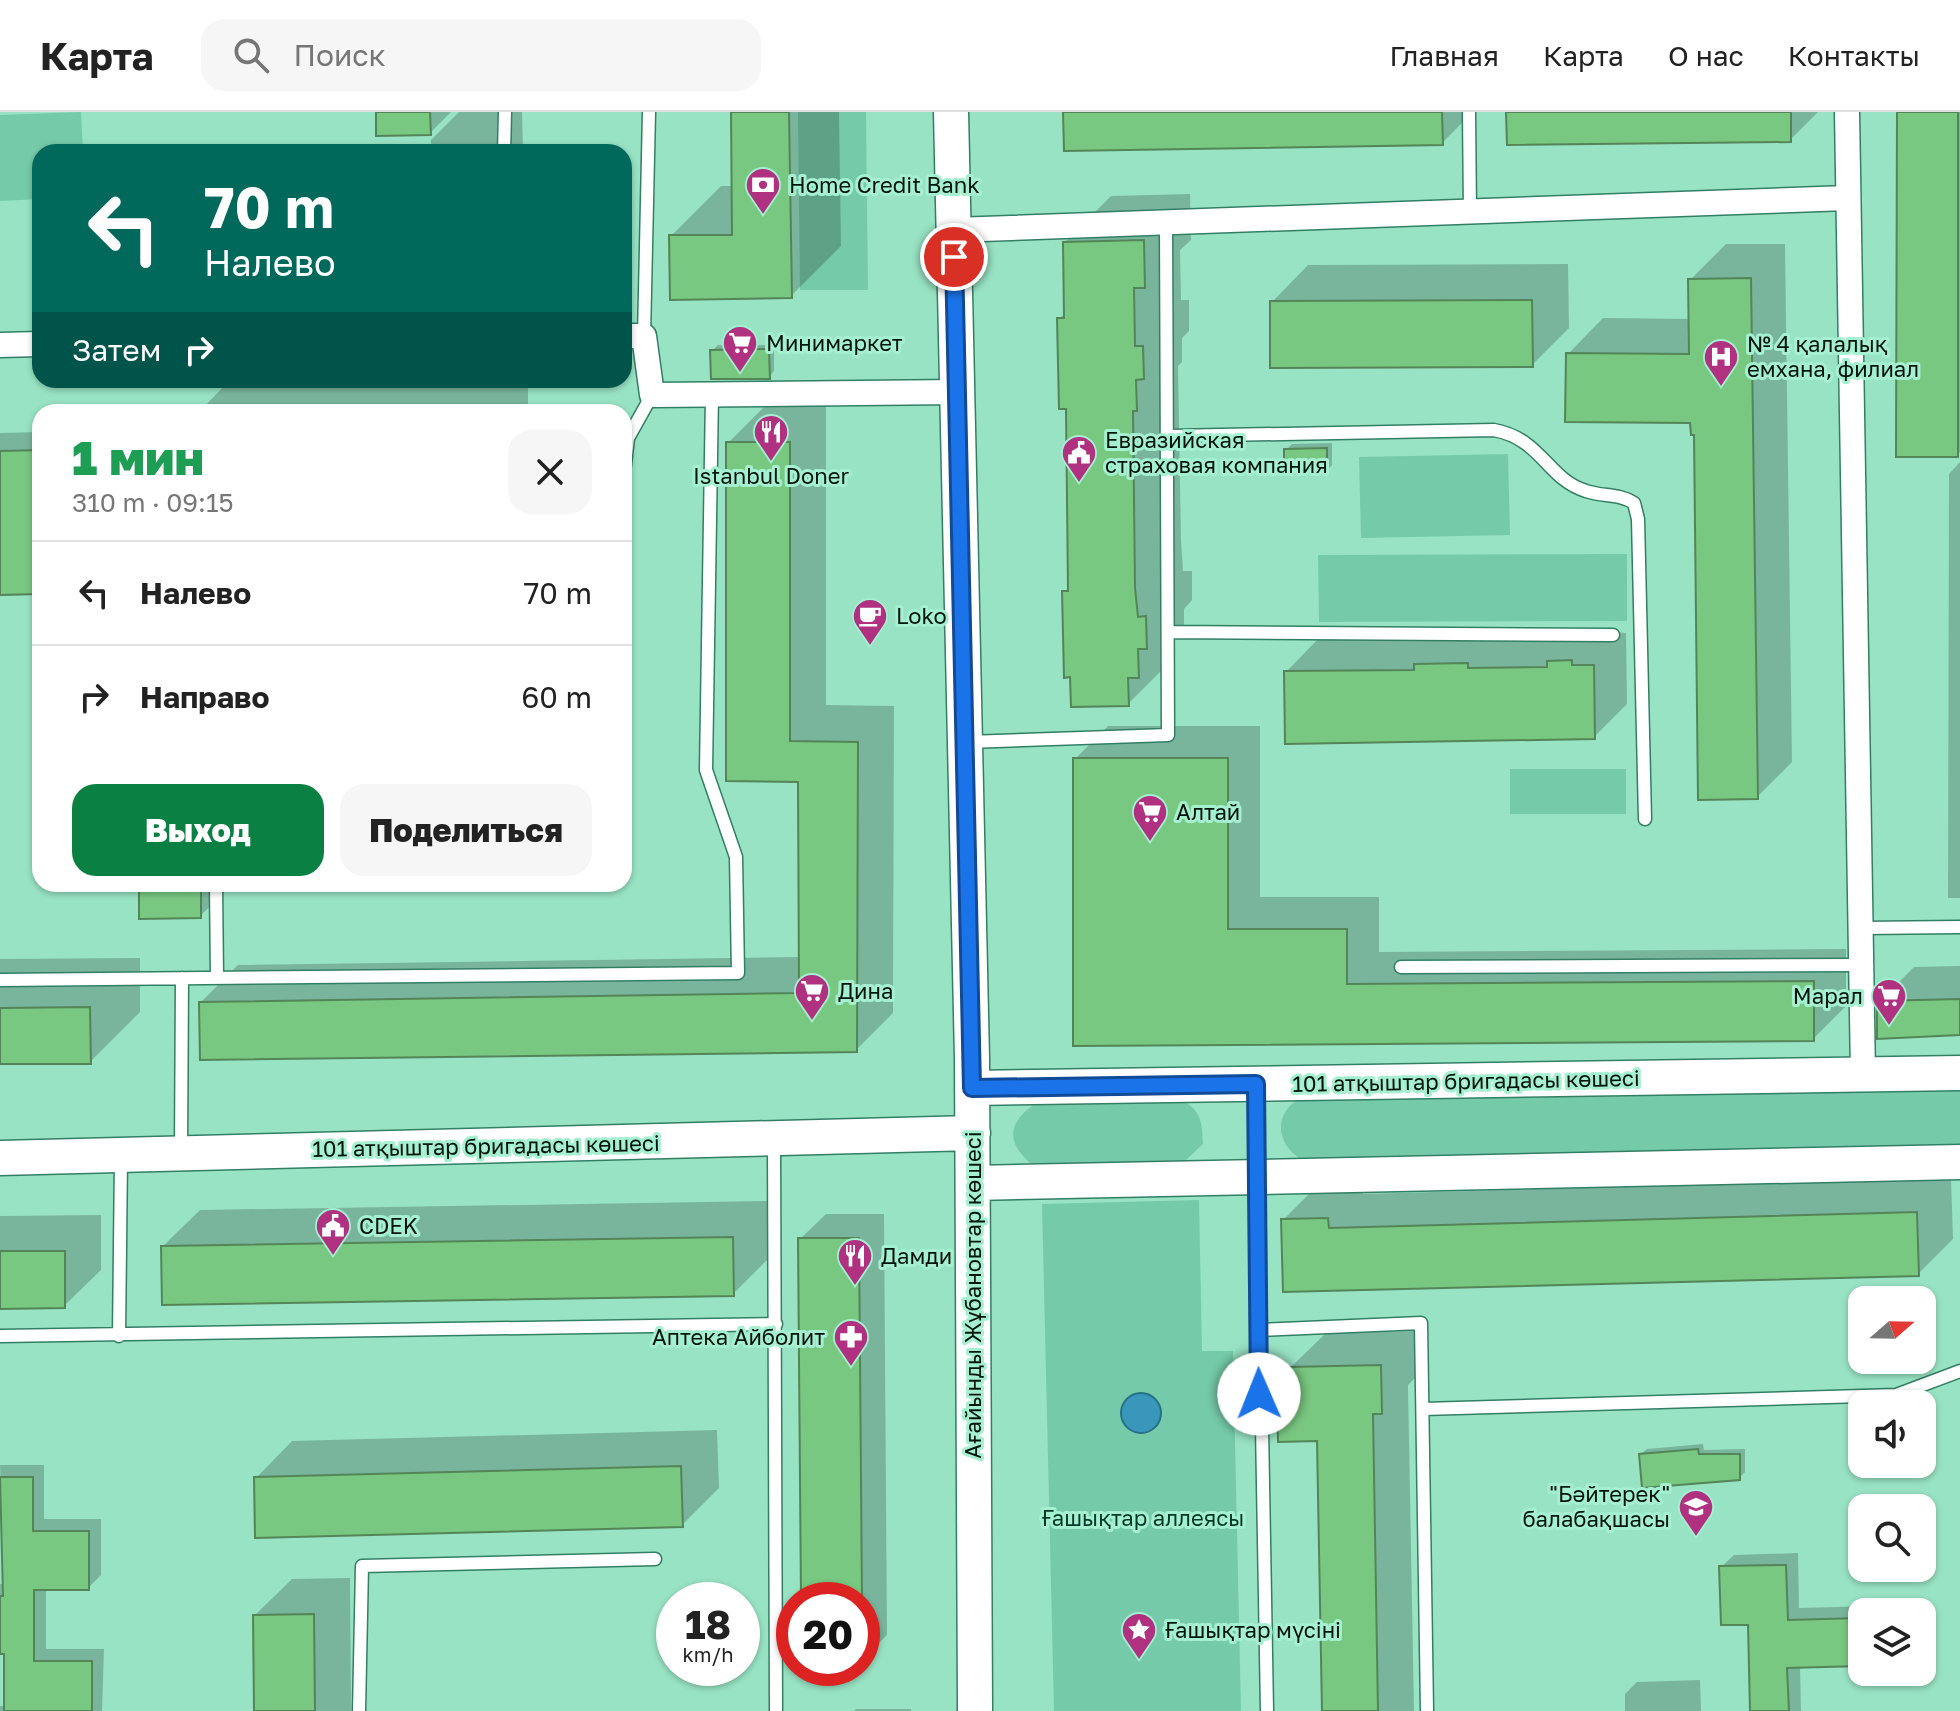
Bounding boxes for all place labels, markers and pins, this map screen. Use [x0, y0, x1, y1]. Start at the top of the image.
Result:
bank icon: Home Credit Bank [744, 166, 782, 216]
place label: Home Credit Bank [789, 171, 980, 198]
pin [920, 223, 988, 291]
supermarket icon: Минимаркет [721, 324, 759, 374]
place label: Минимаркет [766, 329, 903, 356]
place label: № 4 қалалық емхана, филиал [1747, 330, 1919, 382]
hospital icon: № 4 қалалық емхана, филиал [1702, 338, 1740, 388]
restaurant icon: Istanbul Doner [752, 413, 790, 463]
place label: Евразийская страховая компания [1105, 426, 1328, 478]
public building icon: Евразийская страховая компания [1060, 434, 1098, 484]
place label: Istanbul Doner [693, 462, 850, 489]
cafe icon: Loko [851, 597, 889, 647]
place label: Loko [896, 602, 947, 629]
supermarket icon: Алтай [1131, 793, 1169, 843]
place label: Алтай [1176, 798, 1240, 825]
supermarket icon: Дина [793, 972, 831, 1022]
place label: Дина [838, 977, 893, 1004]
supermarket icon: Марал [1870, 977, 1908, 1027]
place label: Марал [1793, 982, 1863, 1009]
public building icon: CDEK [314, 1207, 352, 1257]
place label: CDEK [359, 1212, 418, 1239]
restaurant icon: Дамди [836, 1237, 874, 1287]
place label: Дамди [881, 1242, 952, 1269]
pharmacy icon: Аптека Айболит [832, 1318, 870, 1368]
place label: Аптека Айболит [652, 1323, 825, 1350]
place label: "Бәйтерек" балабақшасы [1523, 1480, 1670, 1532]
school or university icon: "Бәйтерек" балабақшасы [1677, 1488, 1715, 1538]
place icon: Ғашықтар мүсіні [1120, 1611, 1158, 1661]
place label: Ғашықтар мүсіні [1165, 1616, 1341, 1643]

